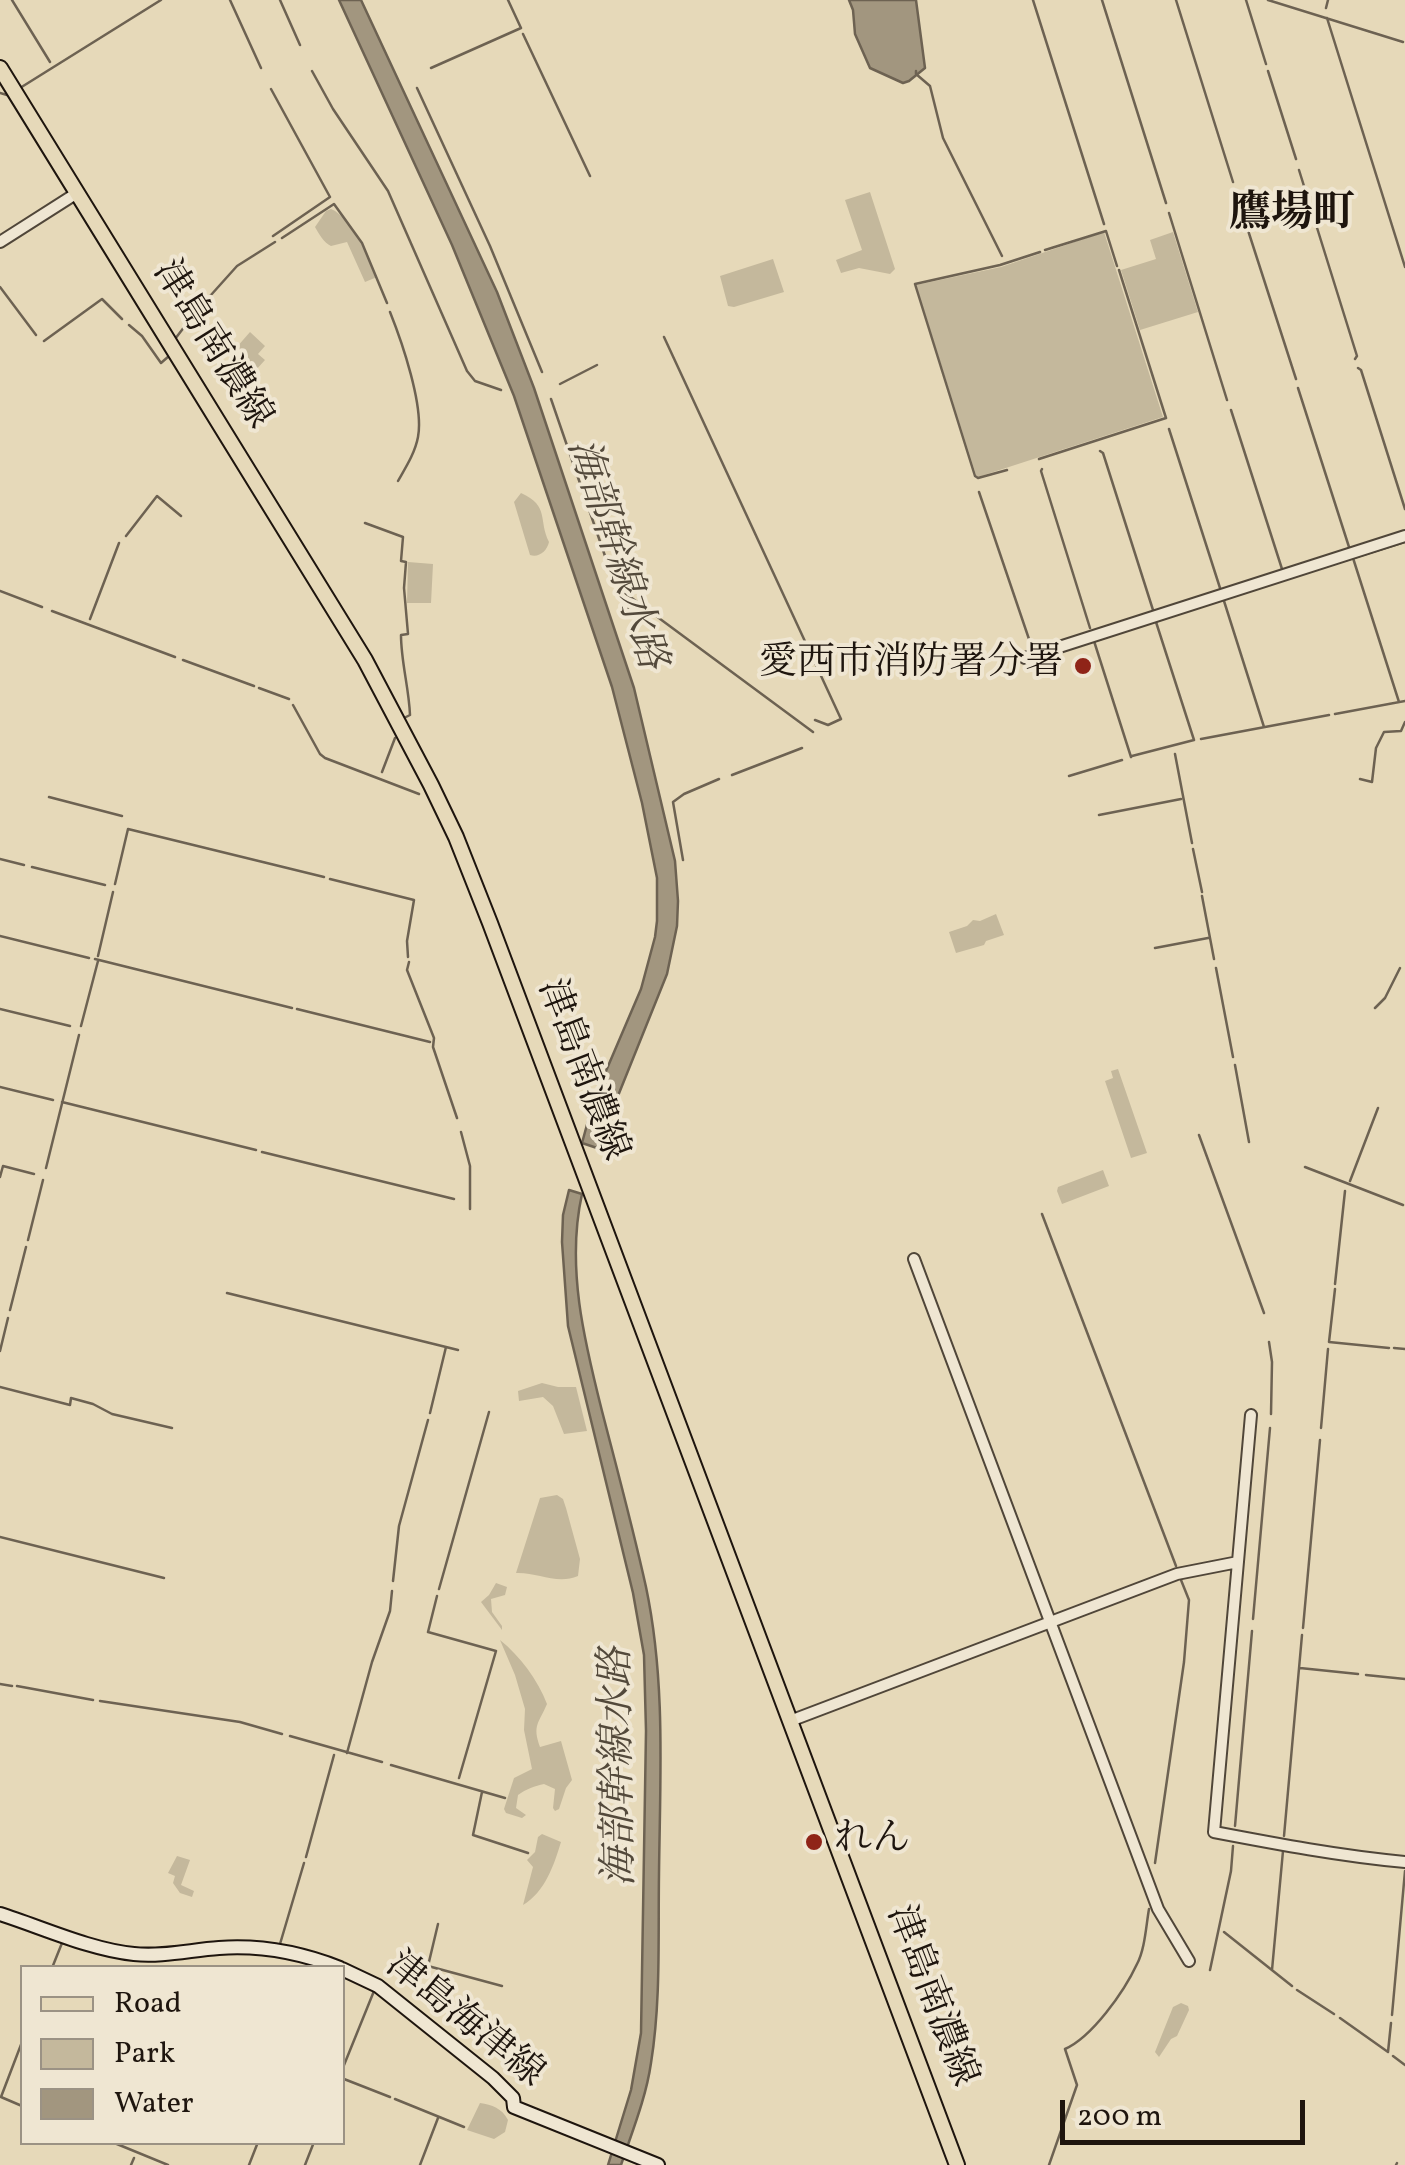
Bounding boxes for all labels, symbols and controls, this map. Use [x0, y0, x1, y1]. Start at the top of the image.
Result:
district label: 鷹場町 [1229, 192, 1355, 242]
street label: 津島南濃線 [140, 253, 280, 439]
water label: 海部幹線水路 [553, 433, 673, 677]
place label: 愛西市消防署分署 [759, 643, 1063, 689]
marker: 愛西市消防署分署 [1072, 655, 1094, 677]
street label: 津島南濃線 [525, 974, 635, 1168]
water label: 海部幹線水路 [596, 1647, 648, 1887]
place label: れん [834, 1819, 910, 1865]
marker: れん [803, 1831, 825, 1853]
street label: 津島南濃線 [874, 1900, 984, 2094]
street label: 津島海津線 [375, 1944, 551, 2100]
legend [20, 1965, 345, 2145]
text: Road [114, 1983, 182, 2025]
text: Park [114, 2033, 175, 2075]
scale bar [1065, 2080, 1310, 2142]
text: Water [114, 2083, 194, 2125]
text: 200 m [1077, 2096, 1162, 2138]

